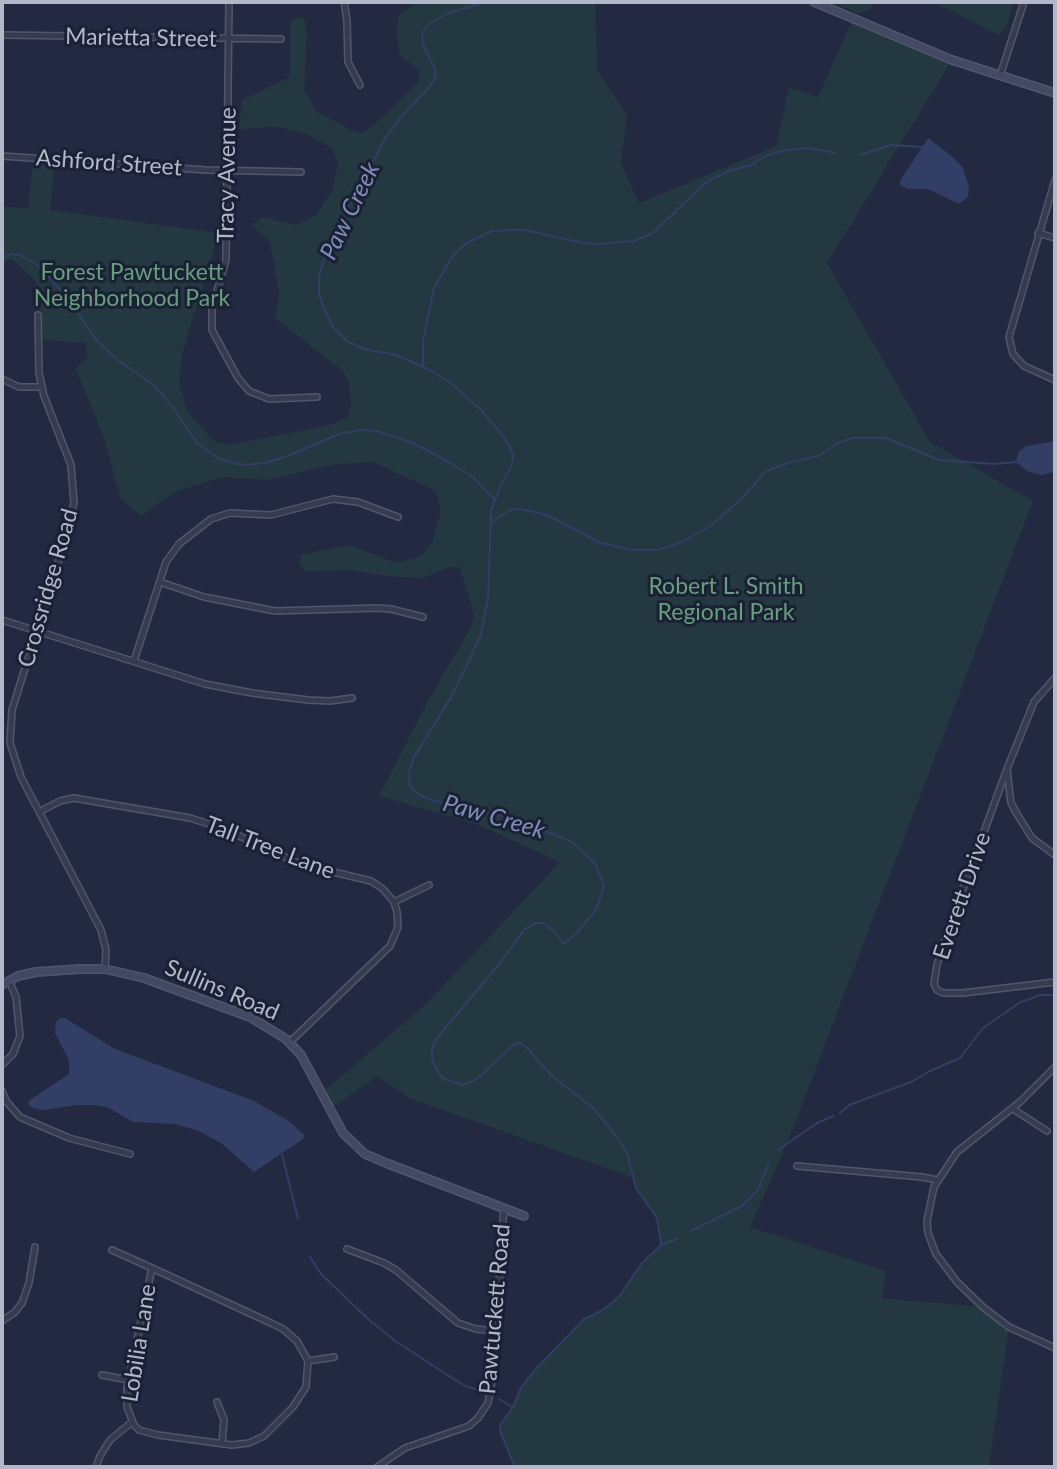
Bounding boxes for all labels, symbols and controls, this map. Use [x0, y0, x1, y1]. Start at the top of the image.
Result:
street label: Marietta Street [65, 23, 217, 53]
street label: Tracy Avenue [212, 107, 242, 243]
street label: Ashford Street [35, 144, 183, 182]
water label: Paw Creek [314, 158, 386, 264]
park label: Forest Pawtuckett Neighborhood Park [34, 259, 230, 313]
street label: Crossridge Road [12, 505, 84, 671]
park label: Robert L. Smith Regional Park [648, 573, 804, 627]
water label: Paw Creek [440, 789, 548, 845]
street label: Tall Tree Lane [201, 811, 339, 885]
street label: Everett Drive [927, 829, 997, 963]
street label: Sullins Road [161, 954, 283, 1026]
street label: Pawtuckett Road [474, 1223, 516, 1395]
street label: Lobilia Lane [116, 1282, 162, 1404]

